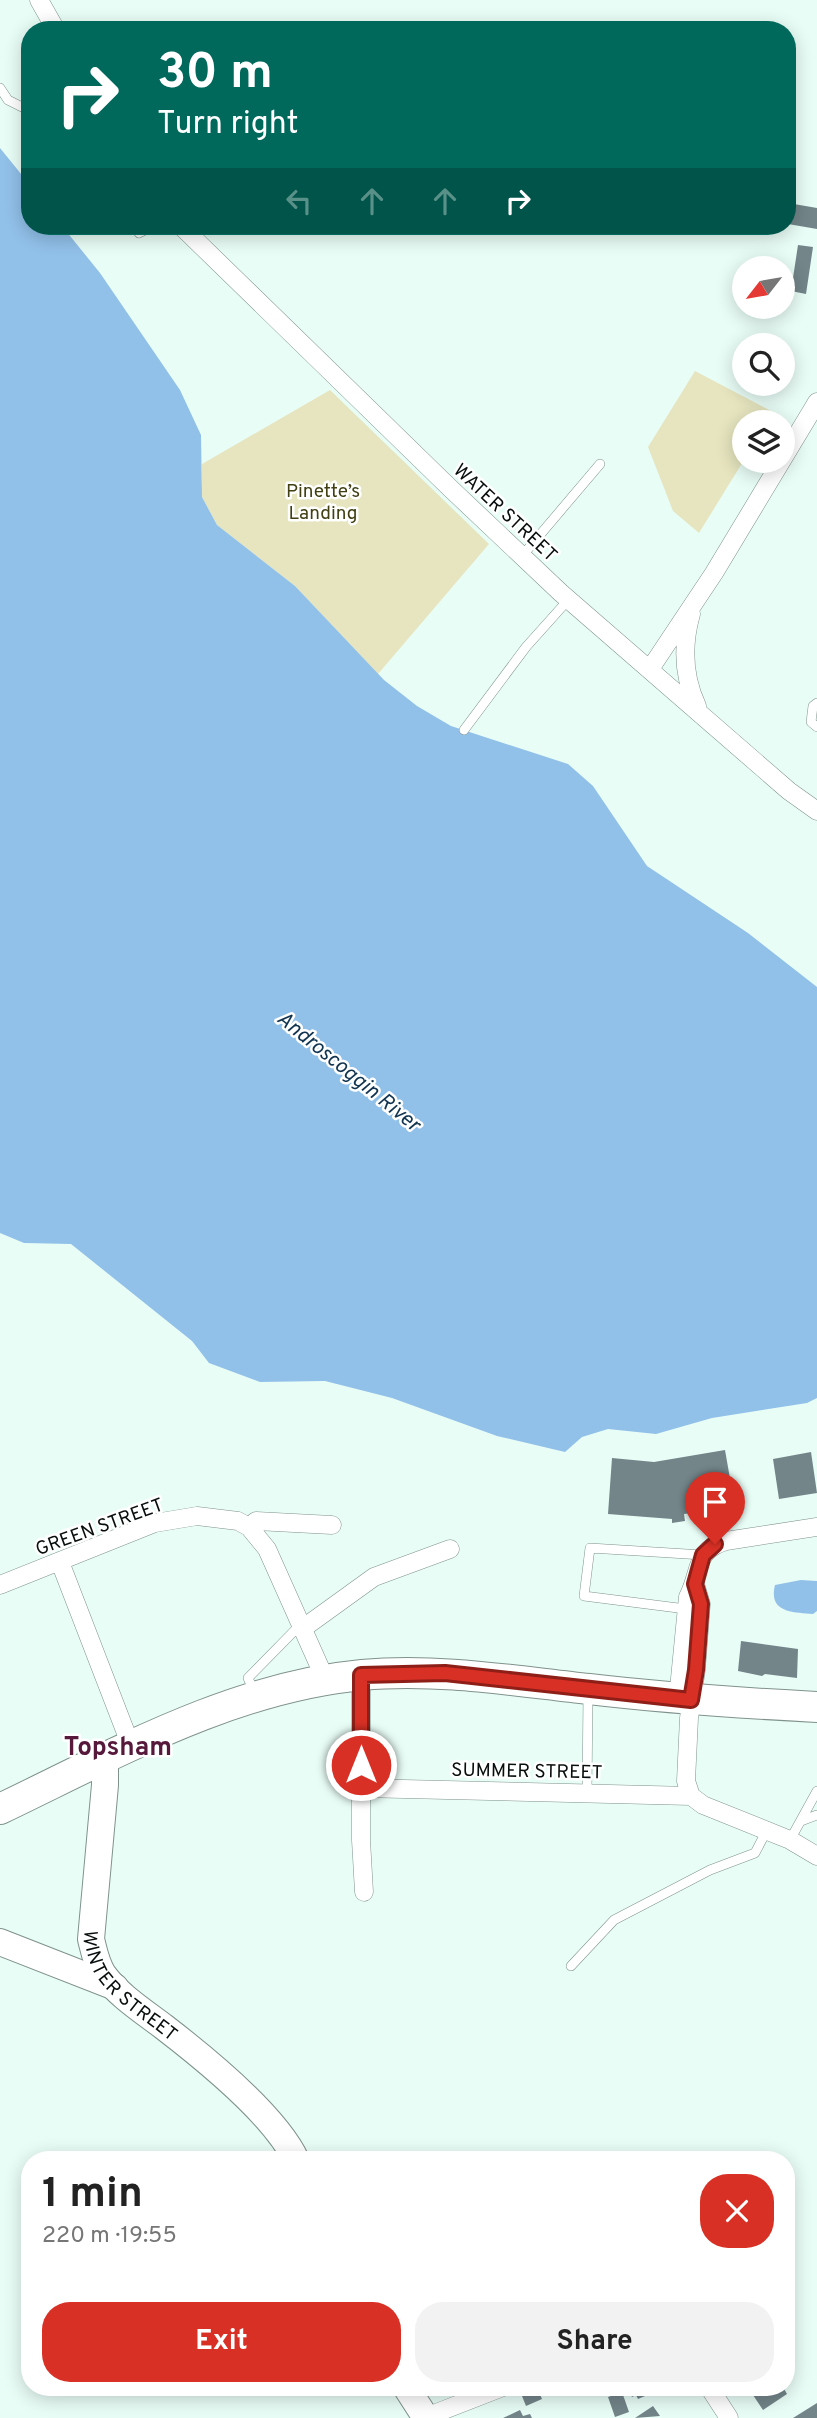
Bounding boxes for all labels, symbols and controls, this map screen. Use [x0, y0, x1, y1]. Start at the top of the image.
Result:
text: 30 m [157, 44, 273, 106]
icon: right [42, 49, 133, 140]
text: Turn right [157, 105, 299, 145]
icon: left [280, 182, 318, 220]
icon: ahead [353, 182, 391, 220]
icon: ahead [426, 182, 464, 220]
icon: right [499, 182, 537, 220]
north arrow [732, 256, 794, 318]
map controls [732, 256, 795, 473]
button: search [732, 333, 795, 396]
button: layers [732, 410, 795, 473]
street label: WATER STREET [448, 459, 562, 568]
park label: Pinette’s Landing [286, 480, 360, 526]
water label: Androscoggin River [271, 1006, 427, 1140]
pin [685, 1472, 745, 1544]
icon: arrive [696, 1483, 734, 1521]
street label: GREEN STREET [32, 1494, 167, 1562]
position arrow [324, 1728, 398, 1802]
district label: Topsham [64, 1732, 172, 1765]
street label: SUMMER STREET [451, 1759, 603, 1785]
street label: WINTER STREET [76, 1929, 182, 2047]
text: 1 min [42, 2169, 143, 2222]
button: close [700, 2174, 774, 2248]
text: 220 m · 19:55 [42, 2222, 177, 2251]
button: Exit [42, 2302, 401, 2382]
button: Share [415, 2302, 774, 2382]

